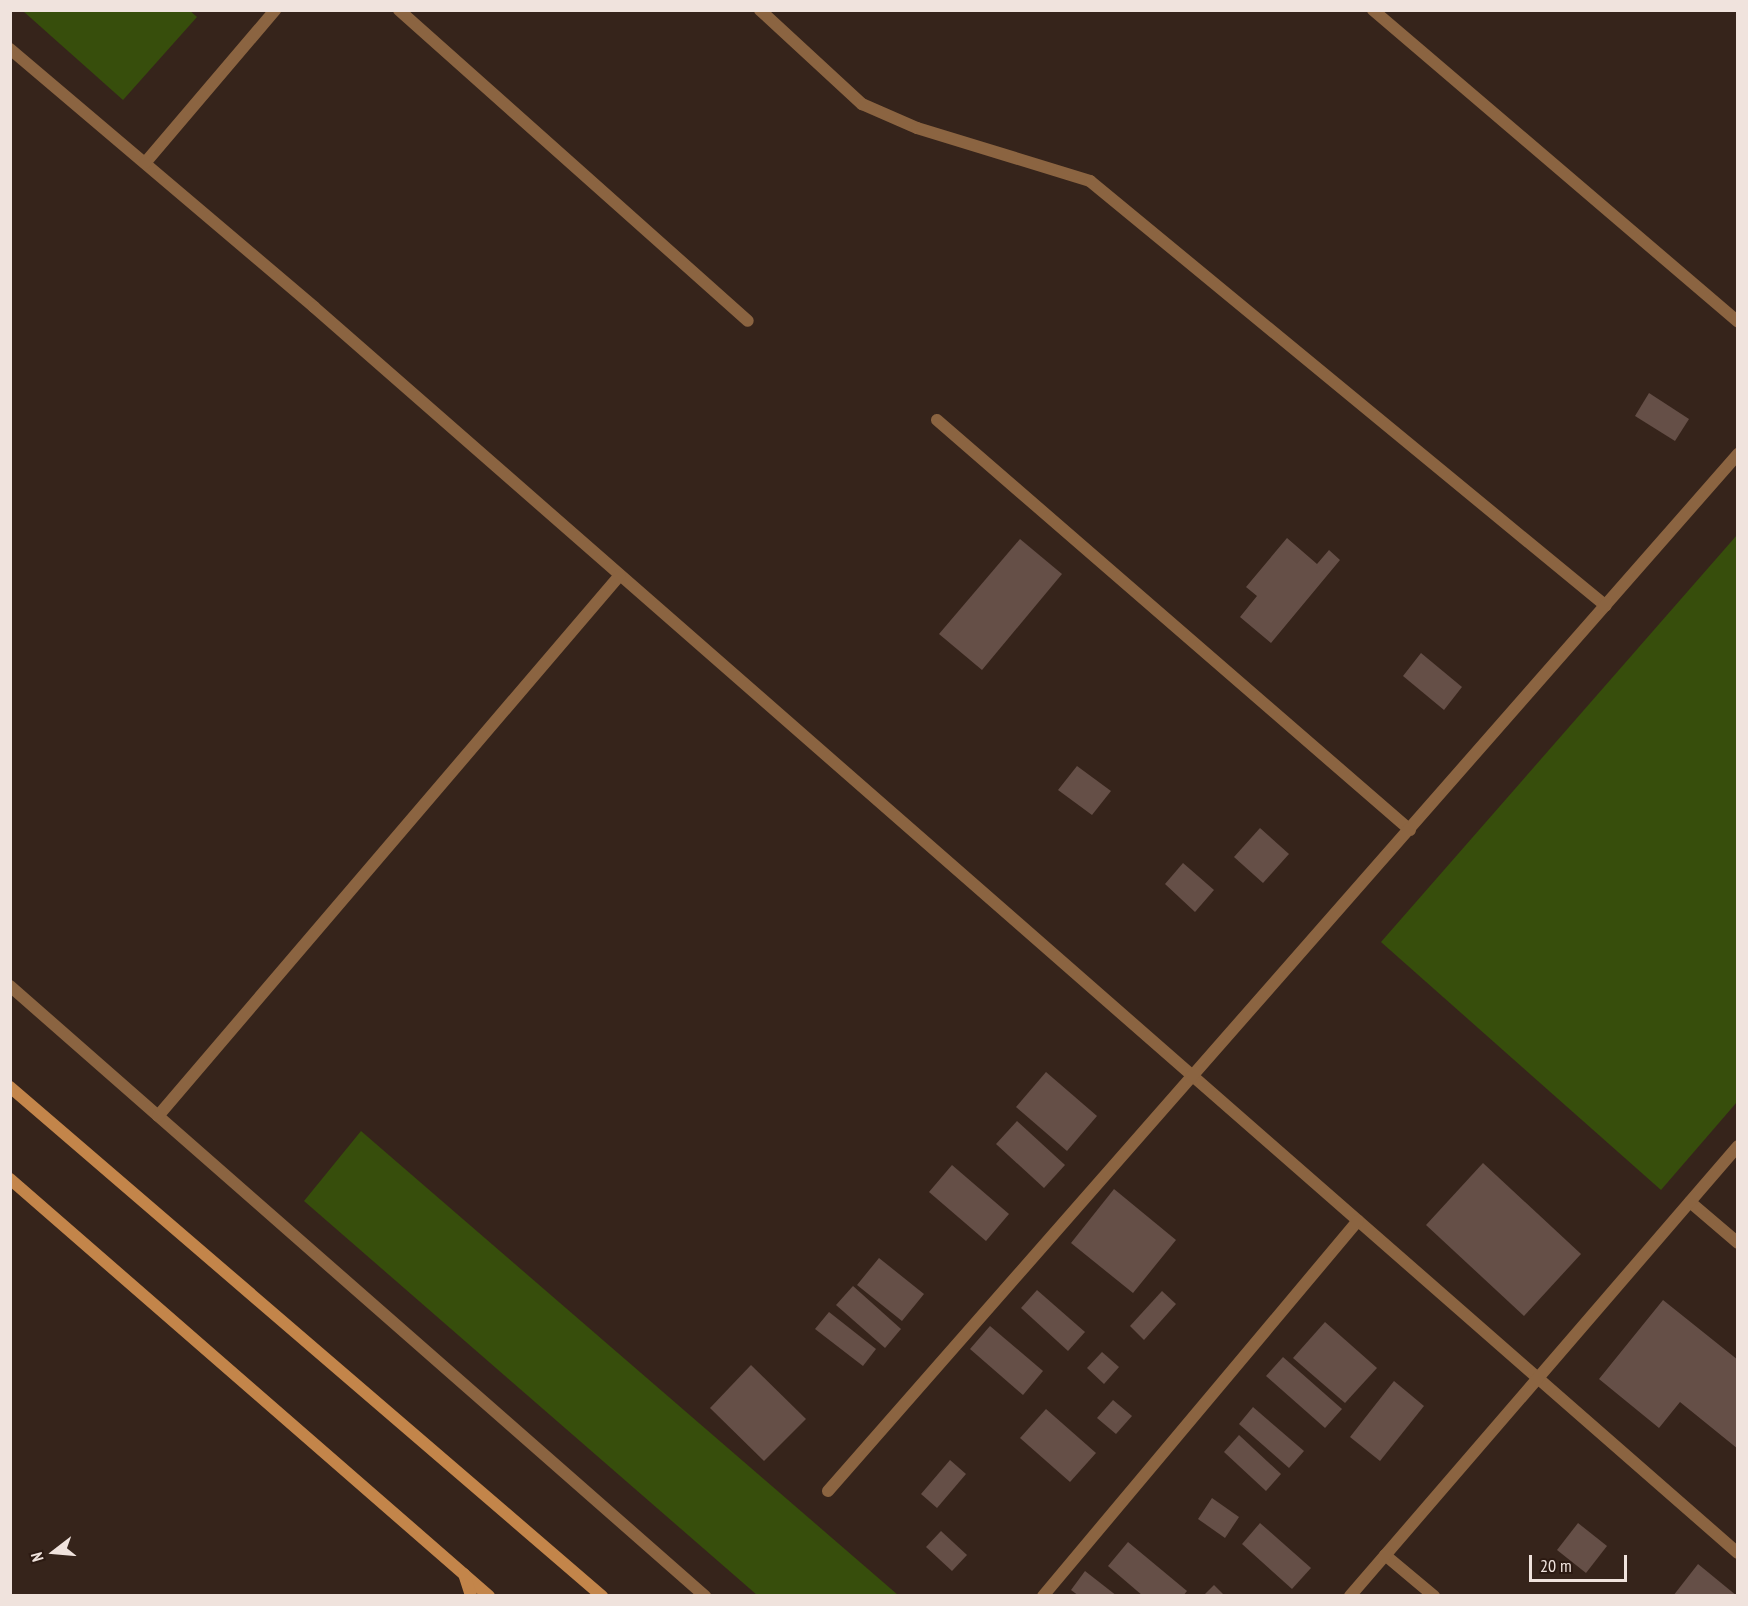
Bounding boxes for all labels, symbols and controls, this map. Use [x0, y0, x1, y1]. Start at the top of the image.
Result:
north arrow [24, 1522, 84, 1582]
scale bar [1532, 1543, 1630, 1581]
text: N [26, 1550, 48, 1564]
text: 20 m [1540, 1554, 1572, 1577]

